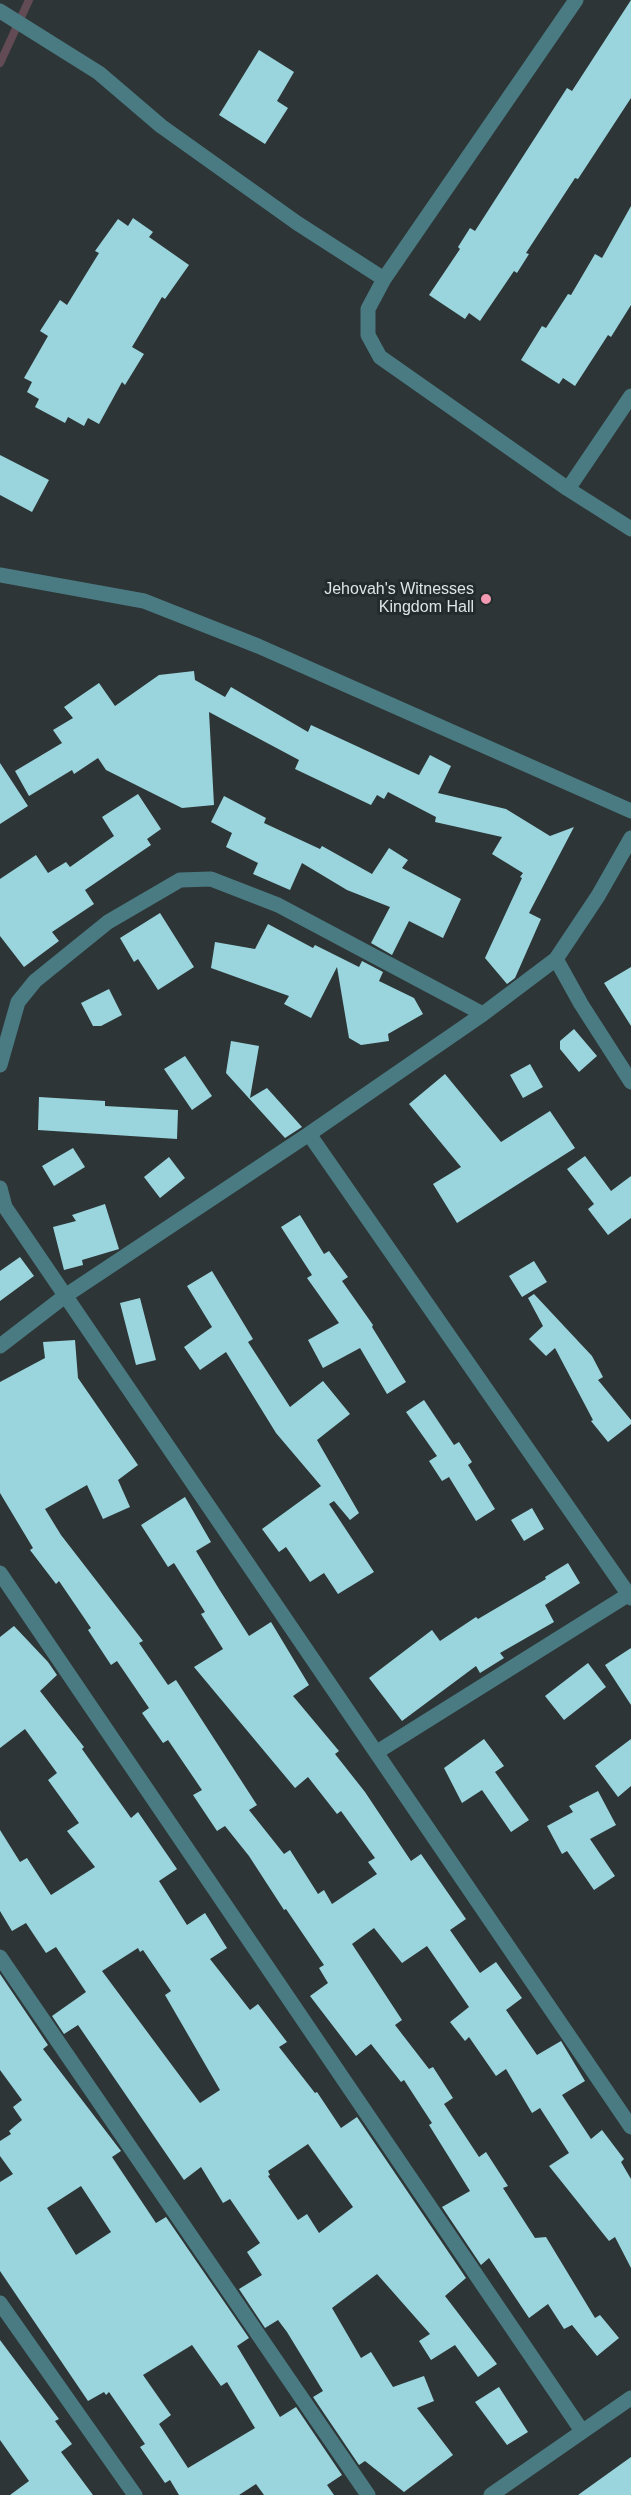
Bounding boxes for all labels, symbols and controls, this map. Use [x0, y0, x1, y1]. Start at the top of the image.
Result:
place label: Jehovah's Witnesses Kingdom Hall [324, 580, 474, 618]
marker: Jehovah's Witnesses Kingdom Hall [479, 592, 493, 606]

